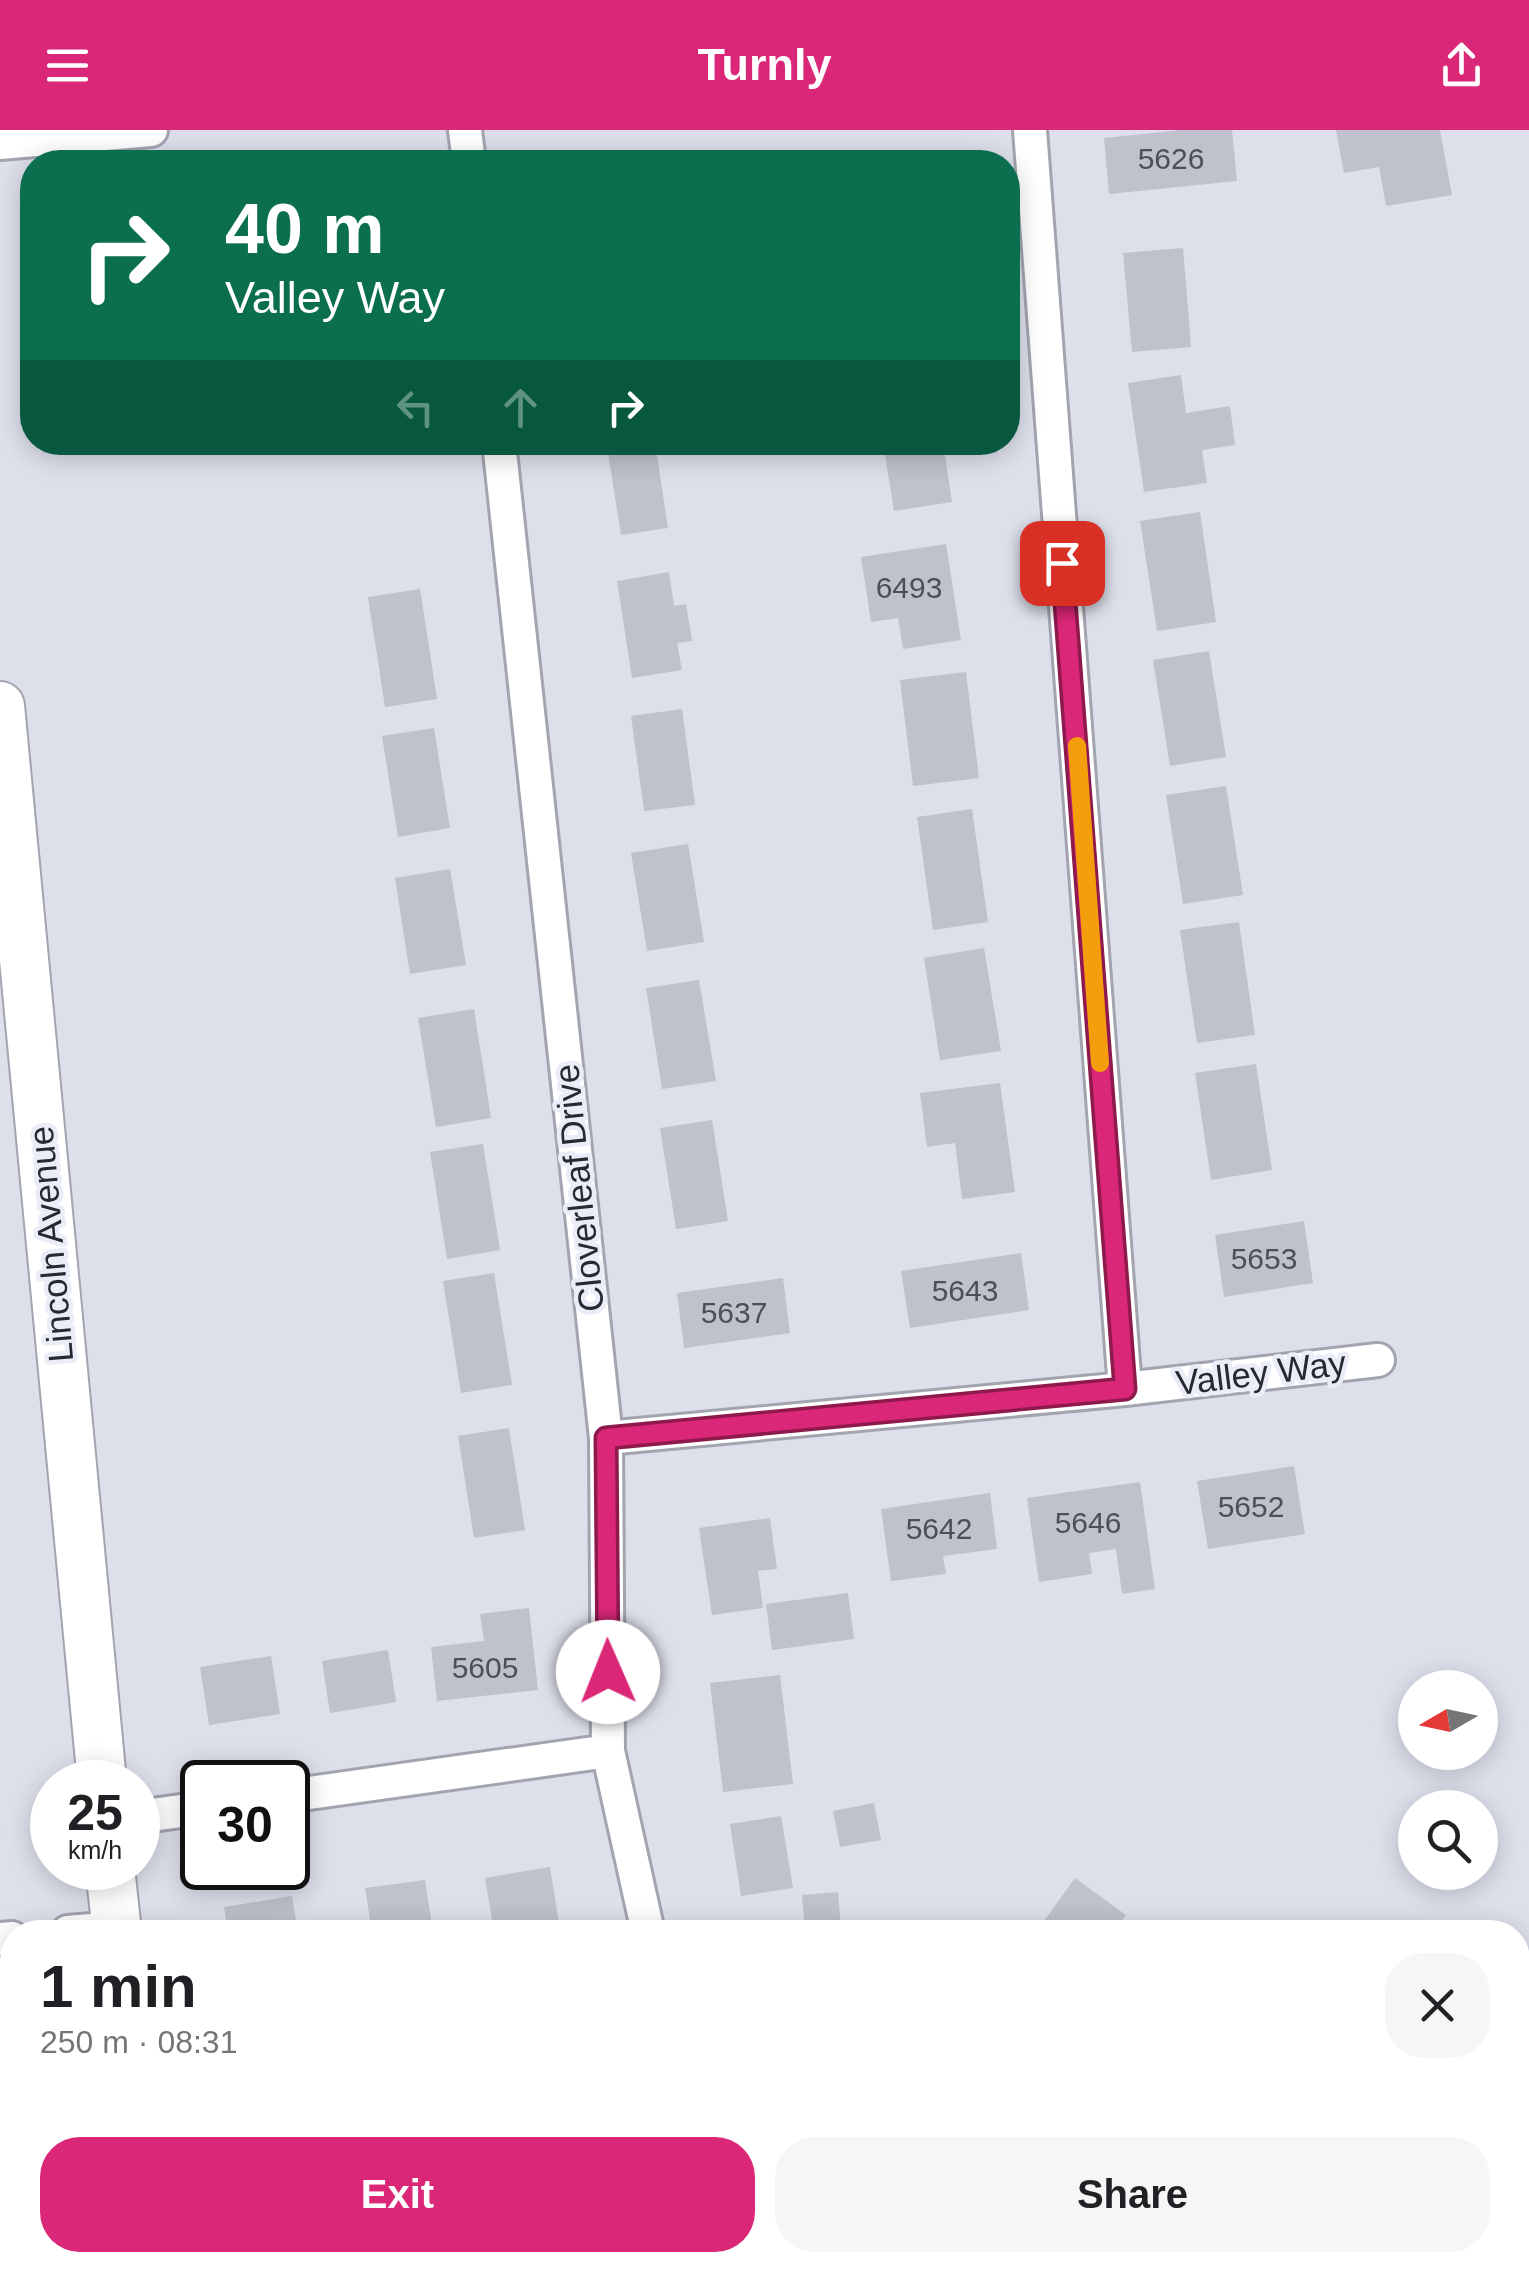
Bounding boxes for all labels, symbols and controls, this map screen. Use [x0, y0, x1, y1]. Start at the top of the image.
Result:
icon: menu [40, 38, 95, 93]
icon: share [1434, 38, 1489, 93]
text: Turnly [697, 39, 832, 90]
house number: 5626 [1138, 142, 1204, 175]
icon: right [60, 190, 190, 320]
text: 40 m [225, 190, 385, 268]
text: Valley Way [225, 272, 445, 323]
icon: left [388, 380, 443, 435]
icon: ahead [493, 380, 548, 435]
icon: right [598, 380, 653, 435]
pin [1020, 521, 1105, 606]
icon: arrive [1035, 536, 1090, 591]
house number: 6493 [876, 571, 942, 604]
street label: Cloverleaf Drive [546, 1062, 611, 1314]
street label: Lincoln Avenue [21, 1124, 80, 1364]
house number: 5653 [1231, 1242, 1297, 1275]
house number: 5643 [932, 1274, 998, 1307]
house number: 5637 [701, 1296, 767, 1329]
street label: Valley Way [1174, 1343, 1349, 1402]
house number: 5652 [1218, 1490, 1284, 1523]
house number: 5646 [1055, 1506, 1121, 1539]
house number: 5642 [906, 1512, 972, 1545]
position arrow [556, 1620, 660, 1724]
house number: 5605 [452, 1651, 518, 1684]
north arrow [1398, 1670, 1498, 1770]
map controls [1398, 1670, 1498, 1890]
speed limit sign: 30 [180, 1760, 310, 1890]
text: 25 [67, 1785, 123, 1841]
button: search [1398, 1790, 1498, 1890]
text: km/h [68, 1836, 122, 1864]
text: 1 min [40, 1953, 197, 2020]
button: close [1385, 1953, 1490, 2058]
text: 250 m · 08:31 [40, 2024, 237, 2060]
button: Exit [40, 2137, 755, 2252]
button: Share [775, 2137, 1490, 2252]

